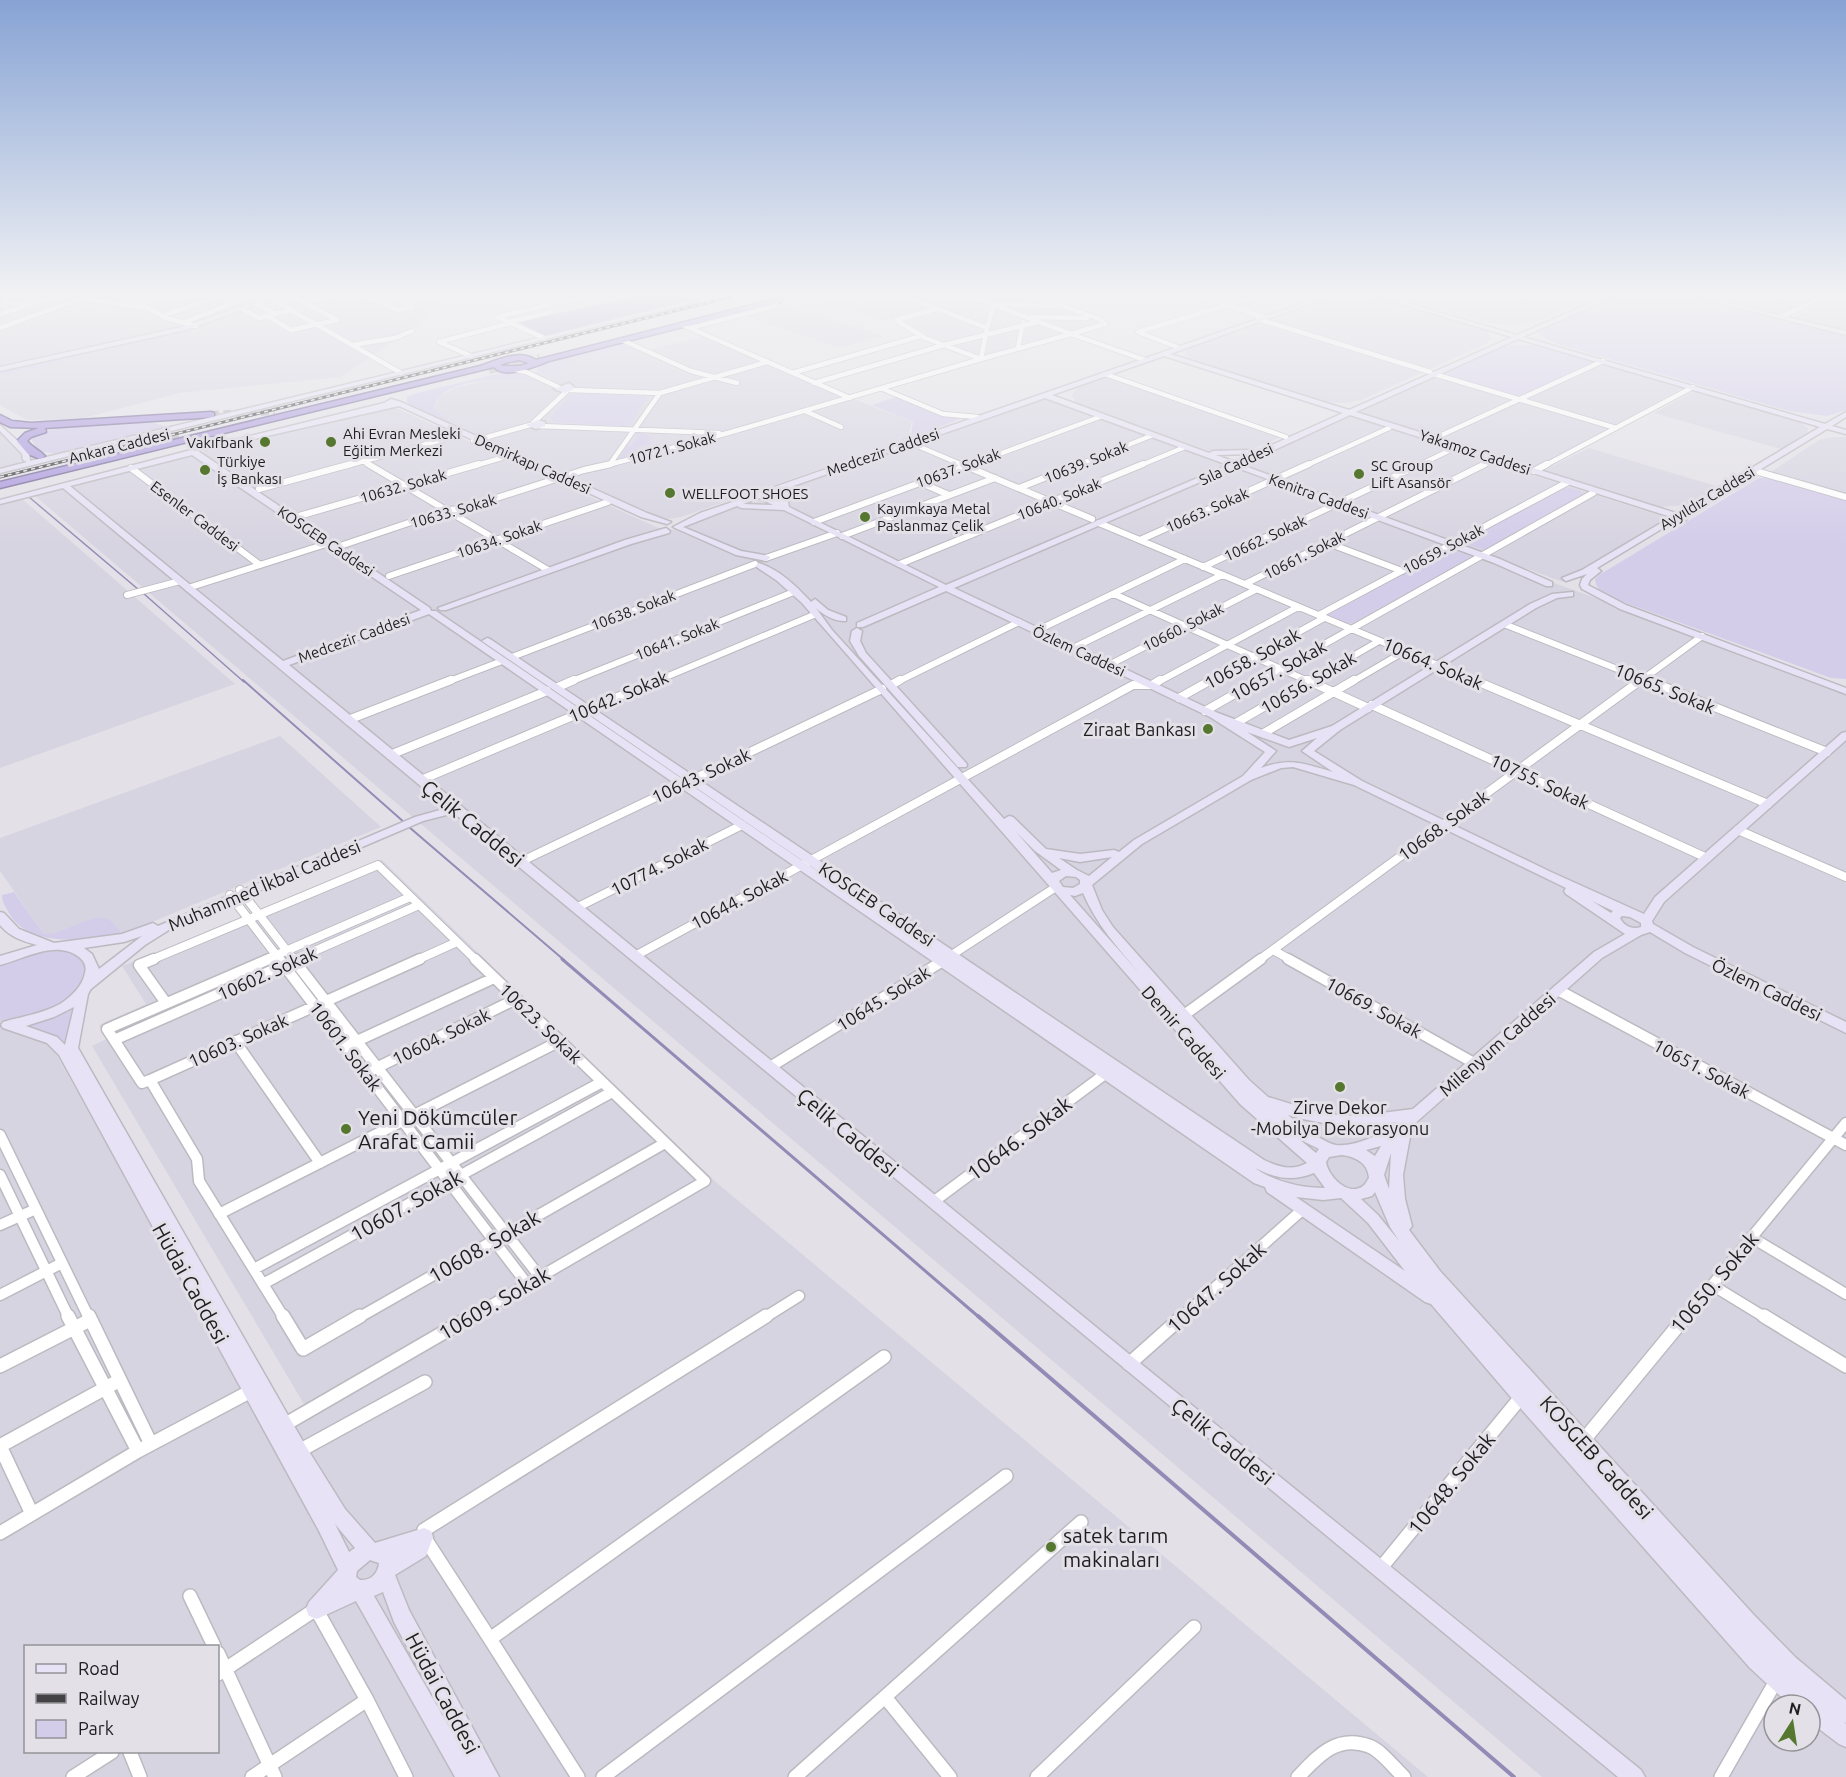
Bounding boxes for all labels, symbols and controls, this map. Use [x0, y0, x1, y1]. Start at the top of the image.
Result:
street label: Ankara Caddesi [67, 425, 171, 467]
place label: Ahi Evran Mesleki Eğitim Merkezi [343, 425, 461, 459]
street label: Medcezir Caddesi [825, 425, 941, 479]
street label: Yakamoz Caddesi [1417, 426, 1533, 478]
street label: 10721. Sokak [627, 428, 718, 468]
street label: Demirkapı Caddesi [472, 431, 594, 497]
place label: Vakıfbank [186, 434, 253, 451]
marker: Vakıfbank [258, 435, 272, 449]
marker: Ahi Evran Mesleki Eğitim Merkezi [324, 435, 338, 449]
street label: 10639. Sokak [1042, 437, 1131, 487]
street label: Sıla Caddesi [1196, 439, 1276, 489]
street label: 10637. Sokak [913, 445, 1003, 491]
place label: Türkiye İş Bankası [217, 453, 282, 487]
place label: SC Group Lift Asansör [1371, 457, 1451, 491]
marker: Türkiye İş Bankası [198, 463, 212, 477]
street label: Ayyıldız Caddesi [1656, 463, 1758, 533]
street label: 10632. Sokak [358, 465, 448, 506]
marker: SC Group Lift Asansör [1352, 467, 1366, 481]
street label: Kenitra Caddesi [1267, 470, 1371, 522]
street label: 10640. Sokak [1015, 474, 1104, 524]
street label: Esenler Caddesi [148, 477, 242, 555]
street label: 10663. Sokak [1163, 484, 1251, 536]
place label: WELLFOOT SHOES [682, 485, 809, 502]
marker: WELLFOOT SHOES [663, 486, 677, 500]
street label: 10633. Sokak [408, 490, 498, 531]
place label: Kayımkaya Metal Paslanmaz Çelik [877, 500, 990, 534]
street label: KOSGEB Caddesi [275, 503, 377, 579]
marker: Kayımkaya Metal Paslanmaz Çelik [858, 510, 872, 524]
street label: 10662. Sokak [1221, 511, 1309, 564]
street label: 10634. Sokak [454, 516, 544, 562]
street label: 10659. Sokak [1400, 520, 1487, 577]
street label: 10661. Sokak [1261, 527, 1348, 583]
street label: 10638. Sokak [588, 586, 678, 634]
street label: 10660. Sokak [1140, 599, 1227, 655]
street label: Medcezir Caddesi [296, 610, 412, 666]
street label: 10641. Sokak [633, 614, 722, 664]
street label: Özlem Caddesi [1030, 622, 1128, 680]
street label: 10658. Sokak [1200, 623, 1304, 693]
street label: 10664. Sokak [1380, 633, 1486, 693]
street label: 10657. Sokak [1226, 635, 1330, 705]
street label: 10656. Sokak [1257, 647, 1359, 717]
street label: 10665. Sokak [1612, 659, 1718, 717]
street label: 10642. Sokak [565, 666, 671, 726]
place label: Ziraat Bankası [1083, 719, 1196, 739]
marker: Ziraat Bankası [1201, 722, 1215, 736]
street label: 10643. Sokak [648, 743, 754, 807]
street label: 10755. Sokak [1487, 749, 1593, 813]
street label: Çelik Caddesi [417, 774, 529, 872]
street label: 10668. Sokak [1394, 786, 1492, 864]
street label: 10774. Sokak [607, 833, 711, 899]
street label: Muhammed İkbal Caddesi [165, 835, 363, 935]
street label: KOSGEB Caddesi [815, 858, 939, 950]
street label: 10644. Sokak [687, 865, 791, 933]
street label: 10602. Sokak [214, 942, 320, 1004]
street label: Özlem Caddesi [1709, 954, 1825, 1024]
street label: 10645. Sokak [832, 961, 934, 1035]
street label: 10669. Sokak [1322, 972, 1426, 1042]
street label: 10623. Sokak [496, 979, 586, 1067]
street label: Demir Caddesi [1138, 981, 1230, 1083]
street label: Milenyum Caddesi [1435, 988, 1559, 1100]
street label: 10601. Sokak [306, 997, 386, 1095]
street label: 10604. Sokak [389, 1004, 493, 1068]
street label: 10603. Sokak [185, 1009, 291, 1071]
street label: 10651. Sokak [1650, 1034, 1754, 1102]
marker: Zirve Dekor -Mobilya Dekorasyonu [1333, 1080, 1347, 1094]
street label: Çelik Caddesi [793, 1083, 903, 1181]
street label: 10646. Sokak [962, 1091, 1076, 1185]
place label: Zirve Dekor -Mobilya Dekorasyonu [1251, 1097, 1429, 1138]
place label: Yeni Dökümcüler Arafat Camii [358, 1105, 517, 1153]
marker: Yeni Dökümcüler Arafat Camii [339, 1122, 353, 1136]
street label: 10607. Sokak [346, 1164, 467, 1246]
street label: 10608. Sokak [424, 1204, 544, 1288]
street label: Hüdai Caddesi [148, 1219, 234, 1347]
street label: 10650. Sokak [1665, 1226, 1763, 1337]
street label: 10647. Sokak [1162, 1236, 1271, 1338]
street label: 10609. Sokak [434, 1261, 554, 1345]
street label: KOSGEB Caddesi [1535, 1390, 1659, 1524]
street label: Çelik Caddesi [1167, 1392, 1279, 1490]
street label: 10648. Sokak [1403, 1427, 1500, 1539]
place label: satek tarım makinaları [1063, 1523, 1168, 1571]
marker: satek tarım makinaları [1044, 1540, 1058, 1554]
street label: Hüdai Caddesi [401, 1628, 485, 1758]
legend [24, 1645, 219, 1753]
text: Road [78, 1658, 120, 1678]
text: Railway [78, 1688, 140, 1708]
north arrow [1762, 1693, 1822, 1753]
text: N [1787, 1698, 1803, 1718]
text: Park [78, 1718, 114, 1738]

